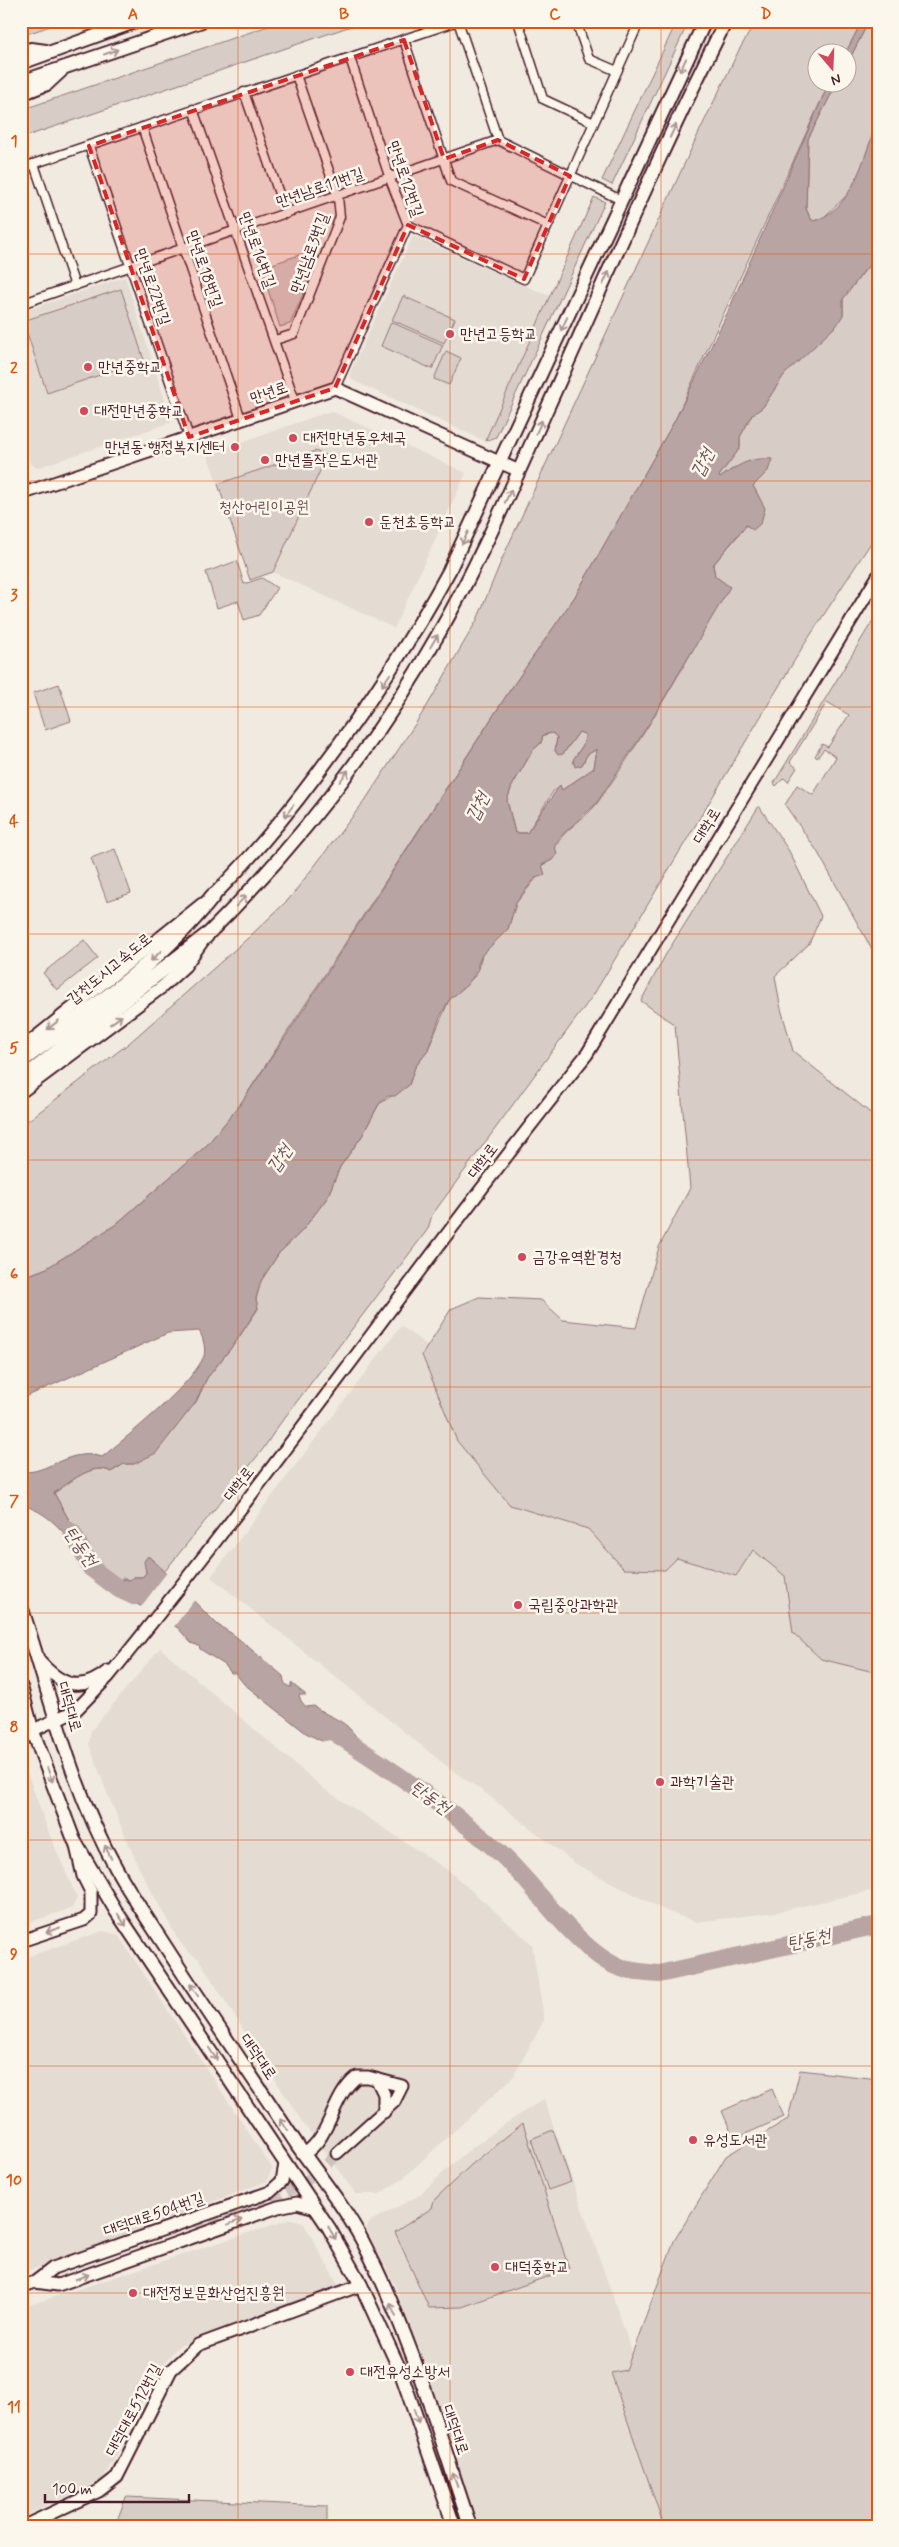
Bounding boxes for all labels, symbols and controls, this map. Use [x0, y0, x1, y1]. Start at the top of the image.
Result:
text: A [128, 4, 138, 25]
text: B [339, 4, 349, 25]
text: C [549, 4, 561, 25]
text: D [760, 4, 772, 25]
north arrow [806, 42, 856, 92]
one-way arrow [103, 47, 119, 56]
one-way arrow [678, 57, 688, 72]
text: N [829, 69, 843, 89]
one-way arrow [669, 124, 679, 139]
text: 1 [10, 131, 18, 152]
street label: 만년로12번길 [382, 138, 428, 220]
street label: 만년남로11번길 [273, 163, 367, 213]
street label: 만년로16번길 [233, 209, 281, 291]
street label: 만년남로3번길 [286, 210, 334, 296]
street label: 만년로18번길 [181, 227, 227, 311]
street label: 만년로22번길 [129, 246, 175, 328]
one-way arrow [602, 271, 612, 286]
one-way arrow [558, 316, 568, 331]
place label: 만년고등학교 [460, 324, 537, 345]
marker: 만년고등학교 [444, 328, 456, 340]
place label: 만년중학교 [98, 357, 162, 378]
text: 2 [10, 358, 18, 379]
marker: 만년중학교 [82, 361, 94, 373]
street label: 만년로 [247, 377, 291, 409]
place label: 대전만년중학교 [94, 401, 184, 422]
marker: 대전만년중학교 [78, 405, 90, 417]
one-way arrow [535, 420, 545, 435]
place label: 대전만년동우체국 [303, 428, 406, 449]
marker: 대전만년동우체국 [287, 432, 299, 444]
place label: 만년동 행정복지센터 [105, 437, 225, 458]
marker: 만년동 행정복지센터 [229, 441, 241, 453]
water label: 갑천 [686, 443, 721, 481]
place label: 만년뜰작은도서관 [275, 450, 378, 471]
marker: 만년뜰작은도서관 [259, 454, 271, 466]
one-way arrow [503, 489, 513, 504]
park label: 청산어린이공원 [219, 497, 309, 518]
place label: 둔천초등학교 [379, 512, 456, 533]
marker: 둔천초등학교 [363, 516, 375, 528]
one-way arrow [459, 530, 469, 545]
text: 3 [10, 585, 18, 606]
one-way arrow [430, 634, 440, 648]
one-way arrow [380, 673, 391, 687]
one-way arrow [339, 769, 349, 783]
water label: 갑천 [461, 787, 496, 825]
one-way arrow [284, 804, 294, 818]
street label: 대학로 [688, 804, 726, 848]
text: 4 [9, 811, 19, 832]
one-way arrow [235, 895, 247, 908]
street label: 갑천도시고속도로 [63, 928, 157, 1010]
one-way arrow [149, 950, 162, 962]
one-way arrow [109, 1015, 123, 1025]
one-way arrow [46, 1019, 59, 1030]
text: 5 [9, 1038, 19, 1059]
water label: 갑천 [262, 1139, 299, 1178]
street label: 대학로 [463, 1139, 503, 1183]
place label: 금강유역환경청 [532, 1247, 622, 1268]
marker: 금강유역환경청 [516, 1251, 528, 1263]
text: 6 [10, 1264, 18, 1285]
street label: 대학로 [219, 1462, 259, 1506]
text: 7 [9, 1491, 19, 1512]
water label: 탄동천 [58, 1522, 103, 1573]
place label: 국립중앙과학관 [528, 1595, 618, 1616]
marker: 국립중앙과학관 [512, 1599, 524, 1611]
street label: 대덕대로 [52, 1679, 86, 1735]
text: 8 [9, 1717, 19, 1738]
one-way arrow [46, 1767, 55, 1782]
place label: 과학기술관 [670, 1772, 735, 1793]
water label: 탄동천 [405, 1776, 456, 1821]
marker: 과학기술관 [654, 1776, 666, 1788]
one-way arrow [103, 1845, 112, 1860]
one-way arrow [117, 1912, 127, 1926]
water label: 탄동천 [785, 1923, 834, 1956]
one-way arrow [46, 1926, 62, 1935]
text: 9 [10, 1944, 18, 1965]
one-way arrow [188, 1984, 198, 1998]
street label: 대덕대로 [235, 2030, 281, 2084]
one-way arrow [208, 2047, 218, 2061]
one-way arrow [279, 2118, 289, 2132]
place label: 유성도서관 [703, 2130, 768, 2151]
marker: 유성도서관 [687, 2134, 699, 2146]
text: 10 [6, 2170, 22, 2191]
street label: 대덕대로504번길 [101, 2188, 207, 2242]
one-way arrow [227, 2217, 242, 2226]
one-way arrow [328, 2226, 338, 2240]
place label: 대덕중학교 [505, 2257, 569, 2278]
marker: 대덕중학교 [489, 2261, 501, 2273]
one-way arrow [74, 2271, 90, 2281]
place label: 대전정보문화산업진흥원 [143, 2283, 285, 2304]
marker: 대전정보문화산업진흥원 [127, 2287, 139, 2299]
one-way arrow [387, 2303, 397, 2318]
street label: 대덕대로512번길 [101, 2360, 167, 2460]
place label: 대전유성소방서 [360, 2362, 450, 2383]
marker: 대전유성소방서 [344, 2366, 356, 2378]
text: 11 [7, 2397, 21, 2418]
street label: 대덕대로 [437, 2402, 473, 2458]
one-way arrow [412, 2408, 421, 2423]
scale bar [45, 2472, 189, 2504]
one-way arrow [449, 2472, 459, 2488]
text: 100 m [52, 2480, 92, 2500]

